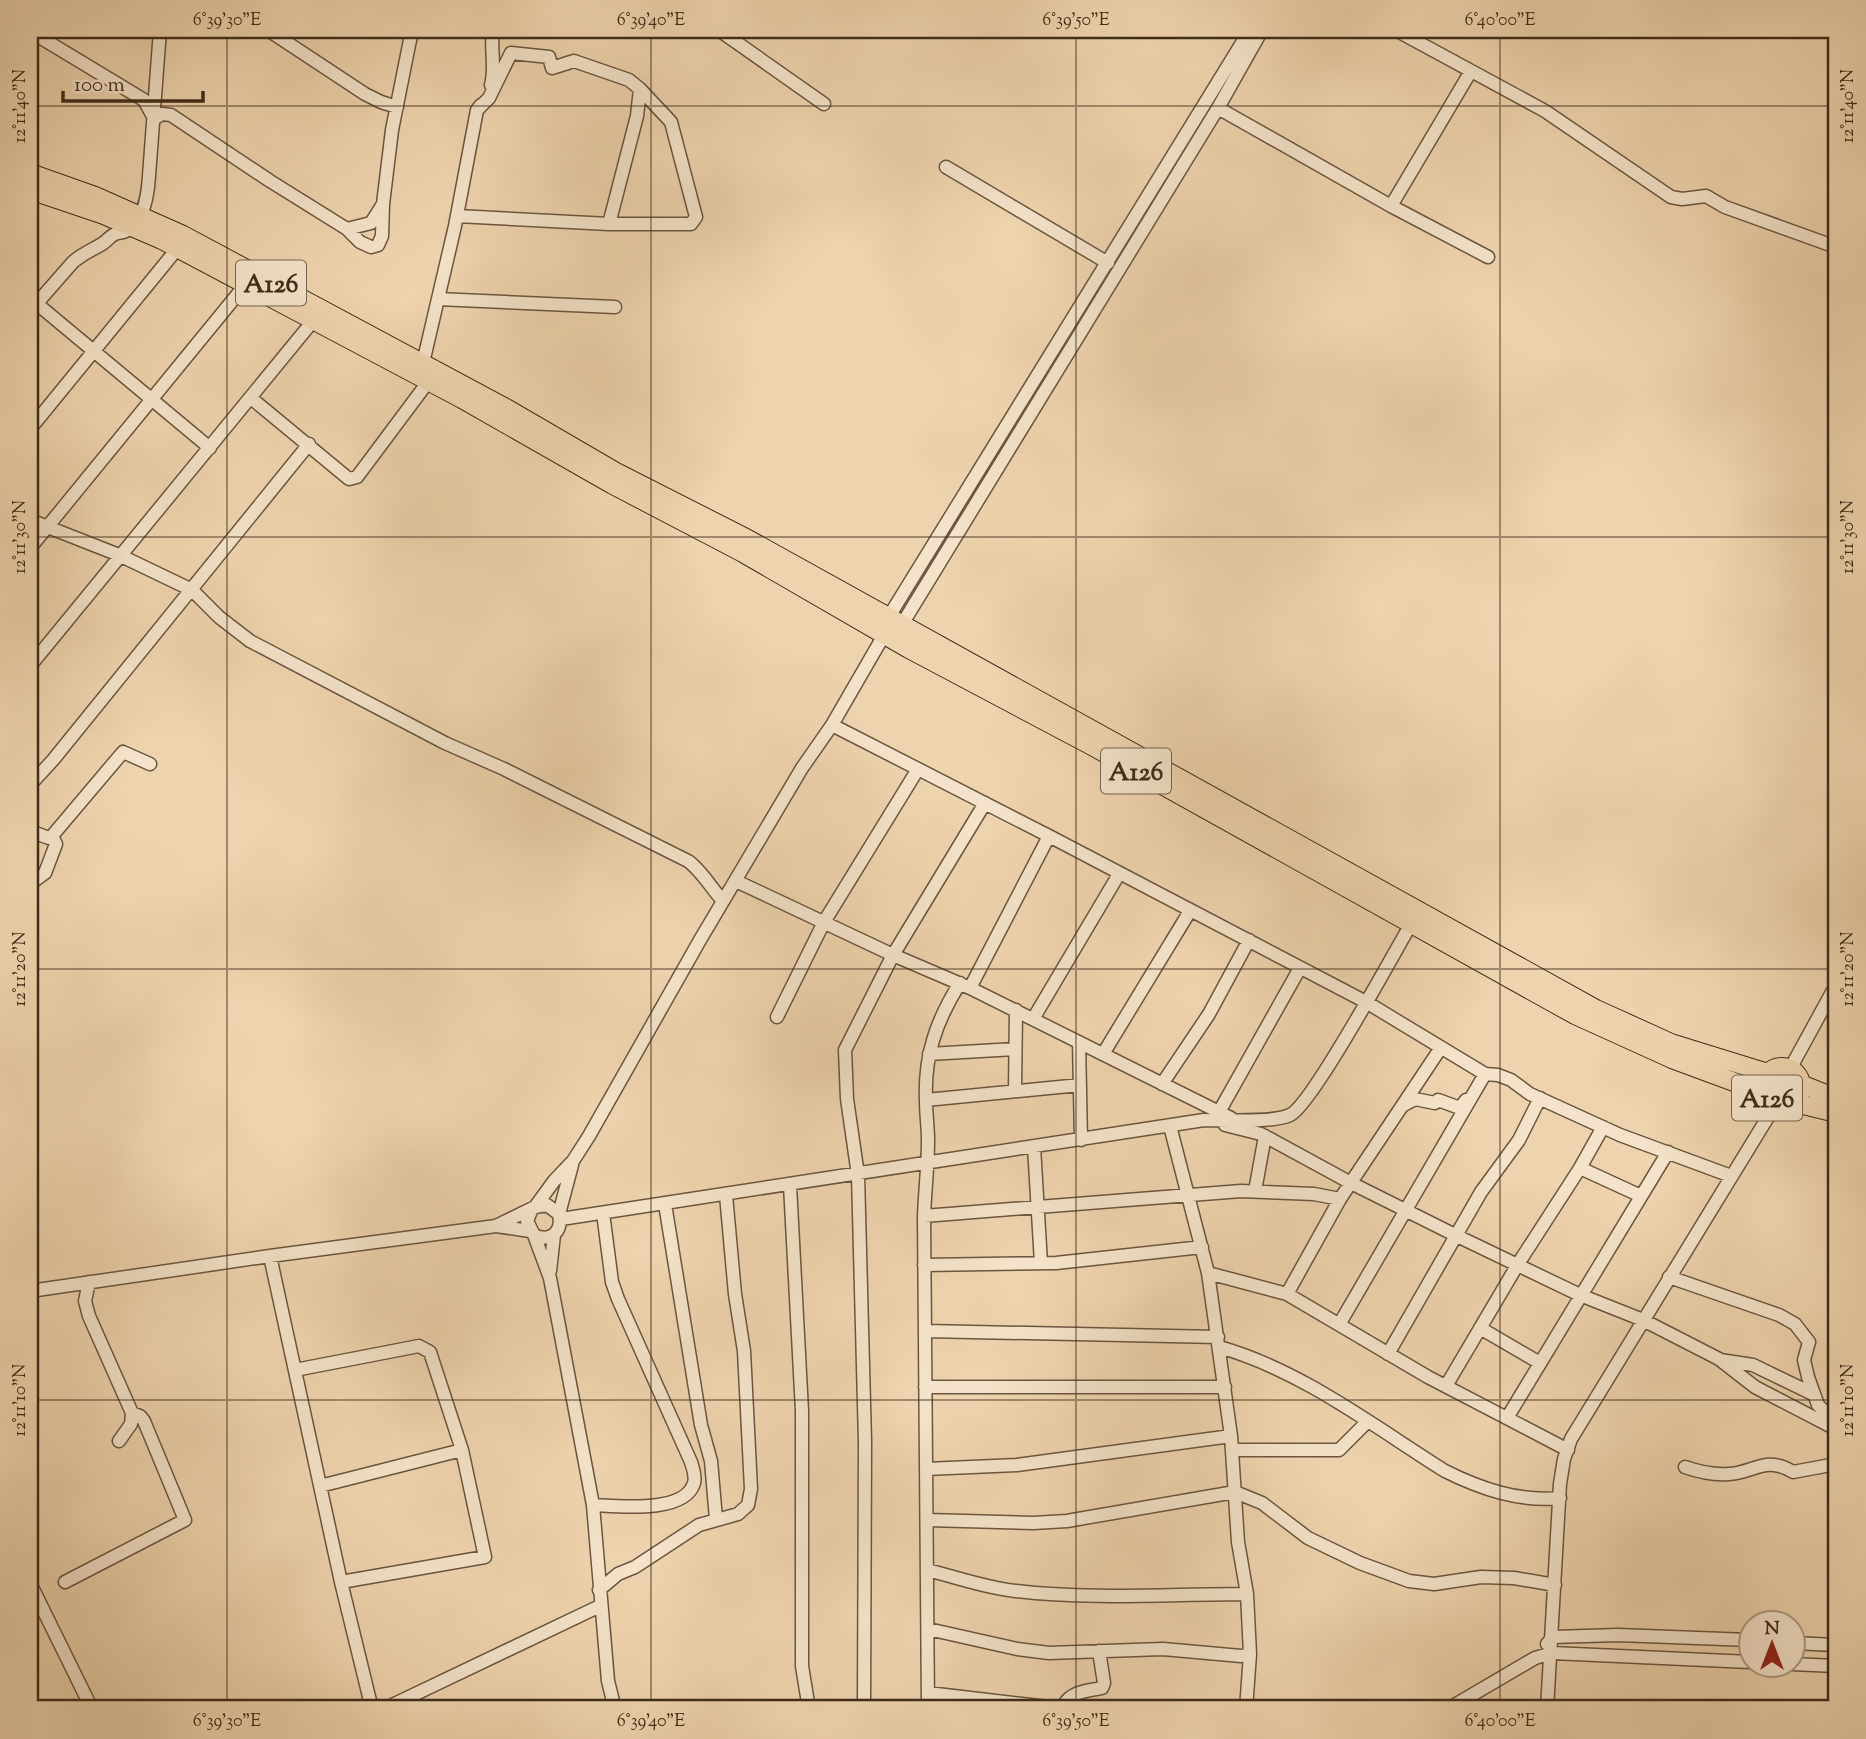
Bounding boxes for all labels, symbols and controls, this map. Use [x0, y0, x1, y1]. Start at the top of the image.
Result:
text: 6°39'30"E [193, 8, 261, 34]
text: 6°39'40"E [617, 8, 685, 34]
text: 6°39'50"E [1042, 8, 1110, 34]
text: 6°40'00"E [1464, 8, 1536, 34]
scale bar [63, 60, 203, 104]
text: 12°11'40"N [8, 69, 34, 143]
text: 12°11'40"N [1836, 69, 1862, 143]
text: 100 m [74, 71, 125, 101]
road number: A126 [236, 260, 306, 306]
text: 12°11'30"N [8, 500, 34, 574]
text: 12°11'30"N [1836, 500, 1862, 574]
road number: A126 [1101, 748, 1171, 793]
text: 12°11'20"N [8, 931, 34, 1007]
text: 12°11'20"N [1836, 931, 1862, 1007]
road number: A126 [1732, 1076, 1802, 1120]
text: 12°11'10"N [8, 1364, 34, 1436]
text: 12°11'10"N [1836, 1364, 1862, 1436]
north arrow [1736, 1610, 1806, 1680]
text: N [1764, 1616, 1780, 1643]
text: 6°39'30"E [193, 1709, 261, 1735]
text: 6°39'40"E [617, 1709, 685, 1735]
text: 6°39'50"E [1042, 1709, 1110, 1735]
text: 6°40'00"E [1464, 1709, 1536, 1735]

